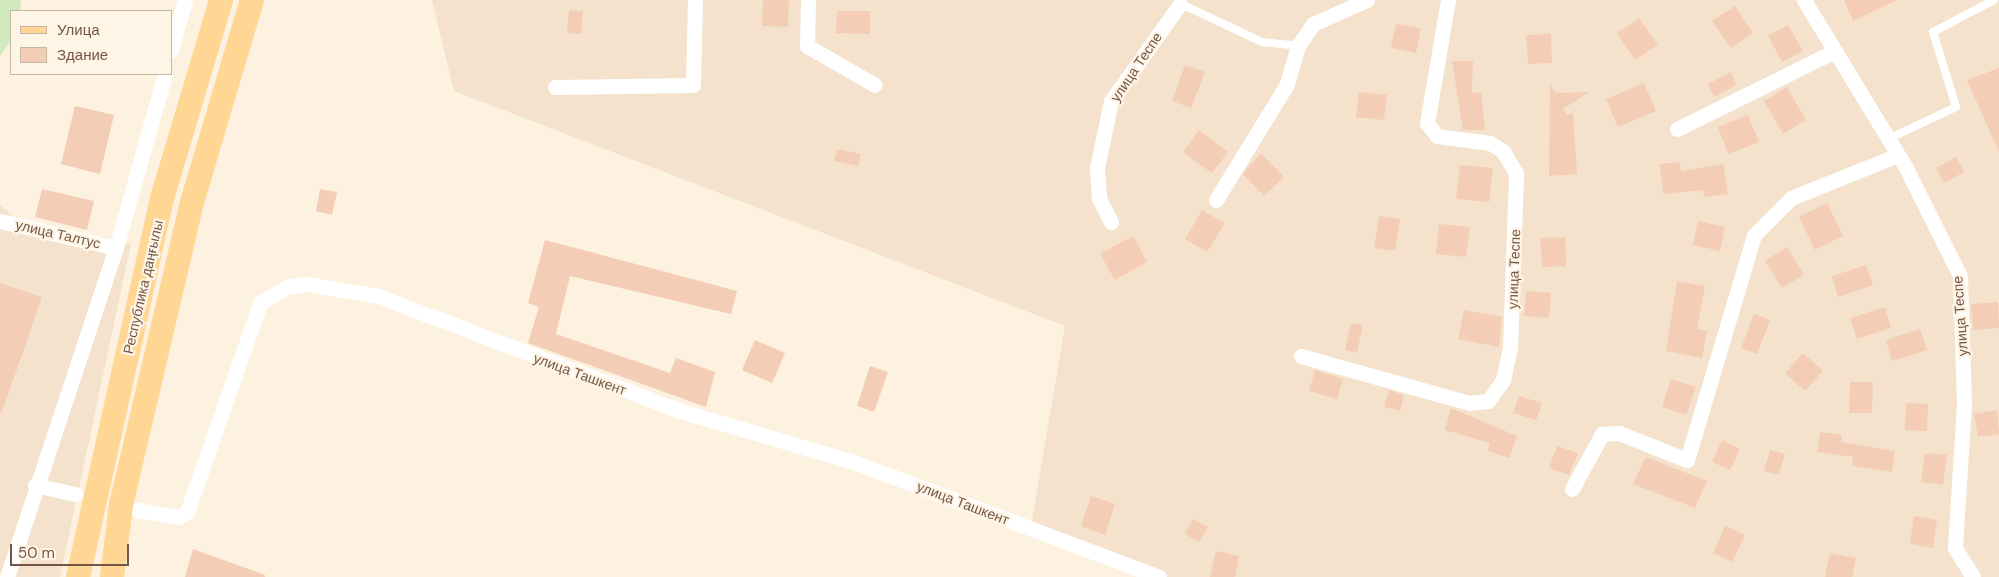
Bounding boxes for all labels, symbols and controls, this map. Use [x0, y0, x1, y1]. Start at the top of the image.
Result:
legend [10, 10, 172, 75]
text: Улица [57, 20, 100, 40]
street label: улица Теспе [1107, 29, 1165, 105]
text: Здание [57, 45, 108, 65]
street label: улица Талтус [14, 216, 102, 252]
street label: Республика даңғылы [119, 219, 167, 355]
street label: улица Теспе [1504, 229, 1524, 309]
street label: улица Теспе [1949, 275, 1971, 357]
street label: улица Ташкент [531, 349, 629, 399]
street label: улица Ташкент [915, 478, 1011, 528]
scale bar [12, 534, 131, 566]
text: 50 m [18, 543, 55, 563]

